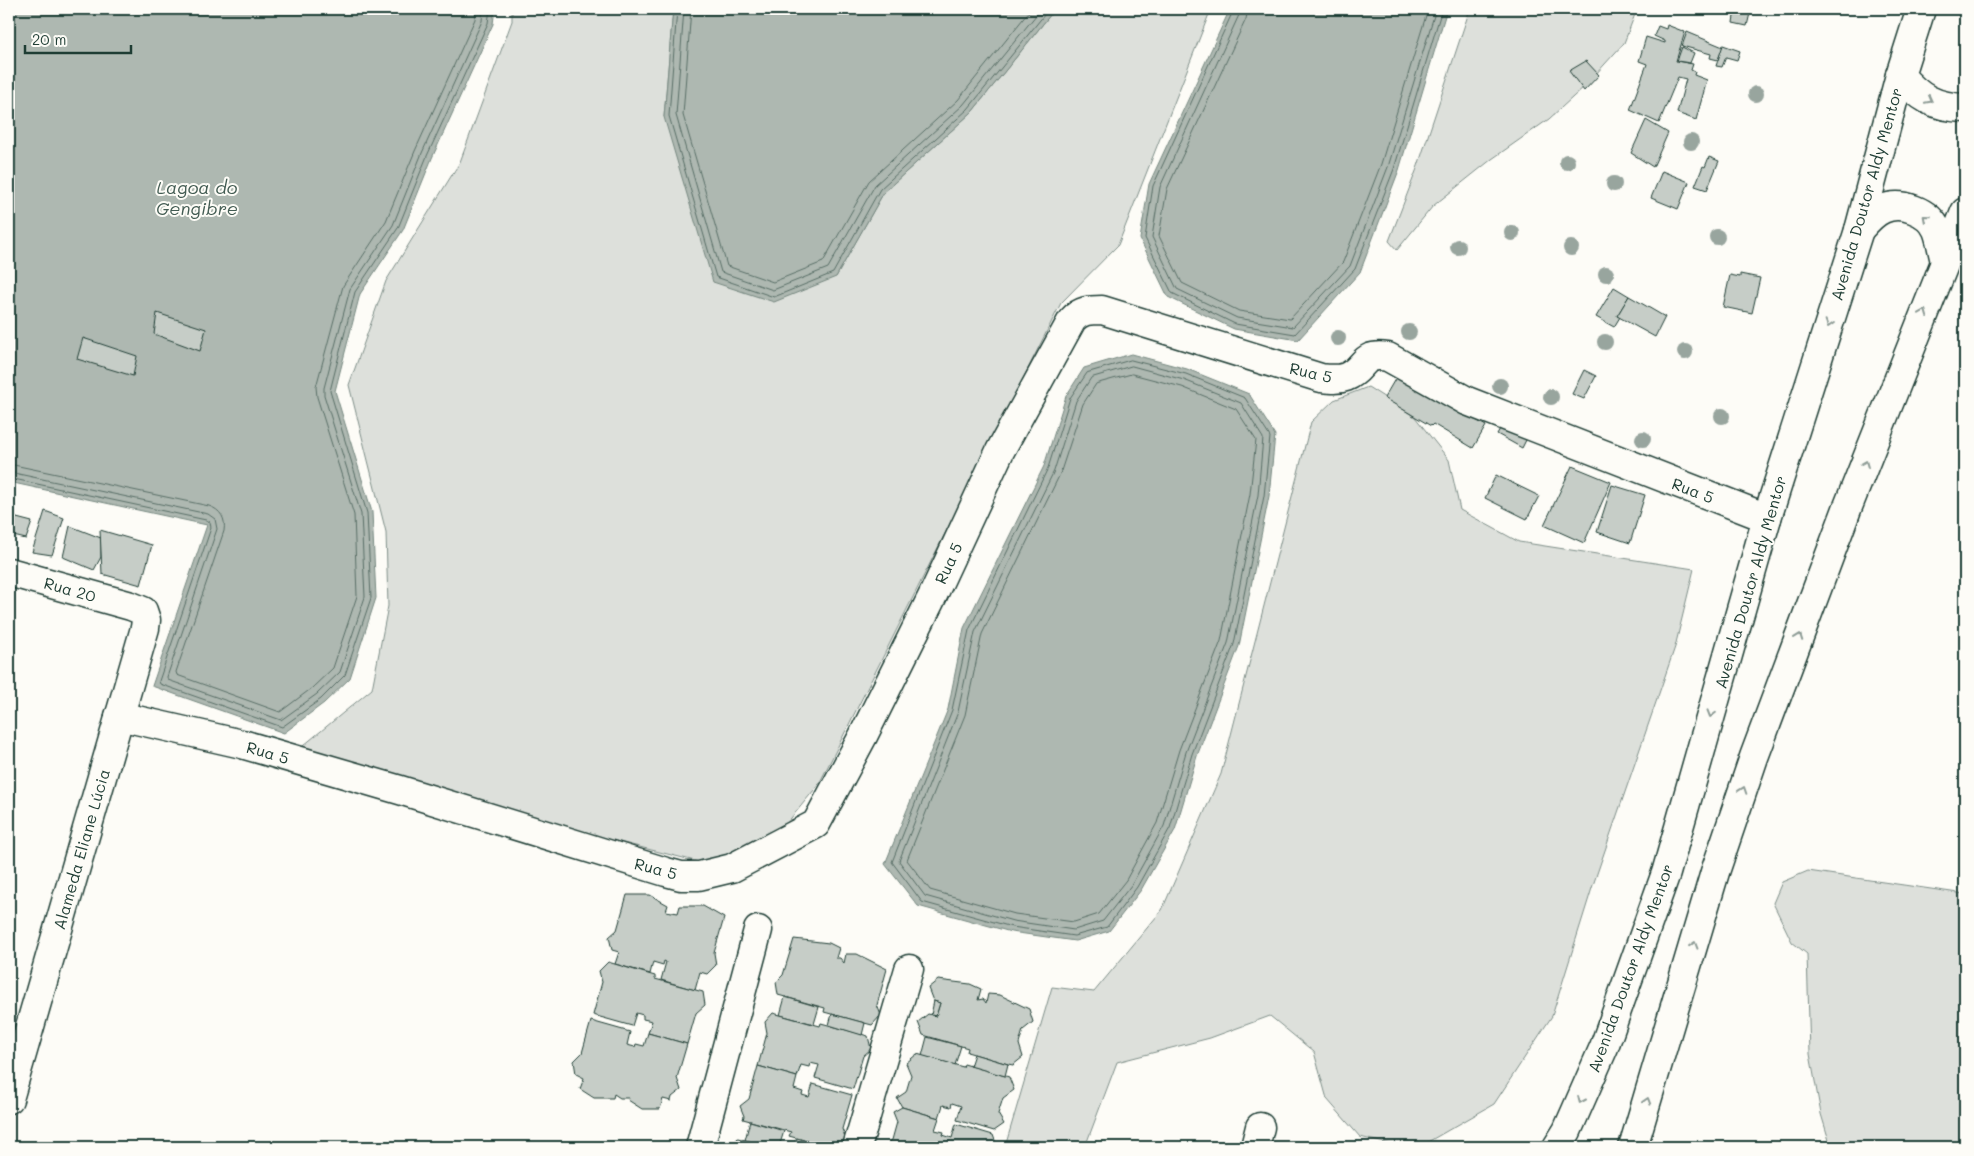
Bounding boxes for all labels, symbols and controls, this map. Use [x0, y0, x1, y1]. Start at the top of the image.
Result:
scale bar [25, 22, 131, 54]
text: 20 m [32, 29, 66, 49]
street label: Avenida Doutor Aldy Mentor [1826, 85, 1906, 303]
one-way arrow [1923, 94, 1932, 104]
water label: Lagoa do Gengibre [156, 175, 238, 220]
one-way arrow [1922, 215, 1931, 224]
one-way arrow [1918, 309, 1929, 318]
one-way arrow [1825, 320, 1835, 328]
street label: Rua 5 [1287, 357, 1335, 387]
one-way arrow [1858, 460, 1869, 469]
street label: Rua 5 [1669, 472, 1717, 508]
street label: Avenida Doutor Aldy Mentor [1710, 473, 1790, 691]
street label: Rua 5 [929, 539, 967, 587]
street label: Rua 20 [42, 572, 98, 606]
one-way arrow [1793, 634, 1803, 642]
one-way arrow [1706, 710, 1717, 719]
street label: Rua 5 [244, 736, 292, 768]
street label: Alameda Eliane Lúcia [48, 766, 114, 932]
one-way arrow [1737, 786, 1747, 795]
street label: Rua 5 [632, 852, 680, 884]
street label: Avenida Doutor Aldy Mentor [1582, 861, 1678, 1075]
one-way arrow [1688, 941, 1698, 949]
one-way arrow [1576, 1095, 1587, 1104]
one-way arrow [1642, 1097, 1652, 1105]

